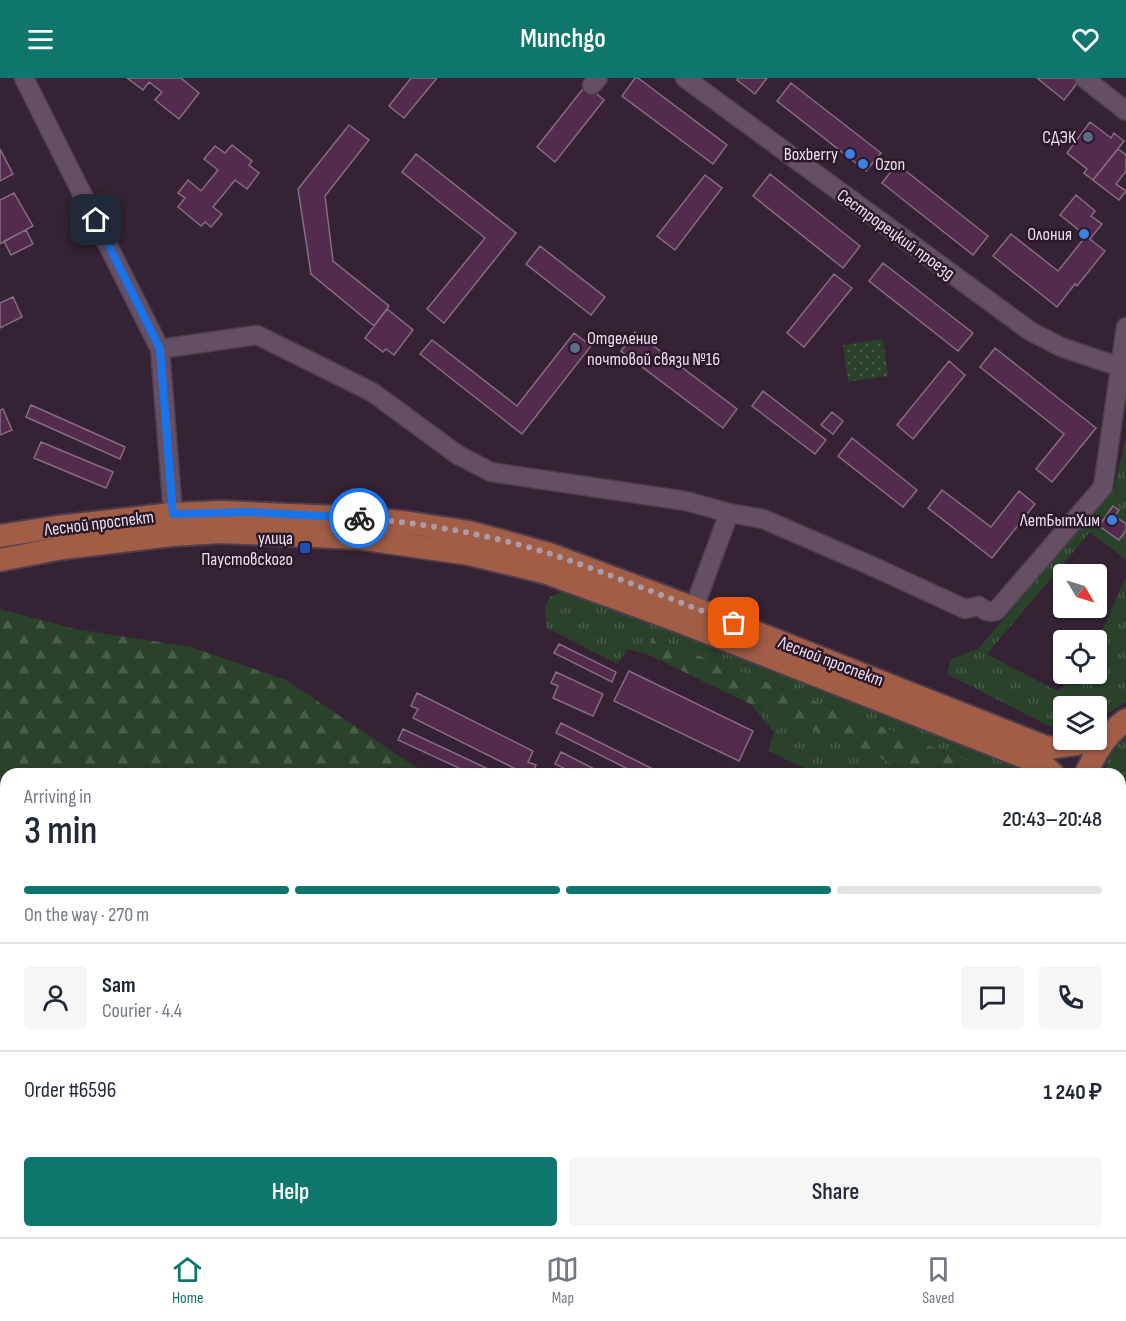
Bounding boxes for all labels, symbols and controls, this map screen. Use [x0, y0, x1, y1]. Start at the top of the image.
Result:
icon: menu [24, 23, 57, 56]
text: Munchgo [520, 23, 606, 55]
icon: heart [1069, 23, 1102, 56]
place label: СДЭК [1042, 127, 1077, 148]
marker: СДЭК [1081, 130, 1095, 144]
place label: Boxberry [784, 144, 838, 165]
marker: Boxberry [843, 147, 857, 161]
place label: Ozon [875, 154, 905, 175]
marker: Ozon [856, 157, 870, 171]
street label: Сестрорецкий проезд [833, 185, 959, 284]
pin [70, 194, 121, 245]
icon: home [79, 203, 112, 236]
place label: Олония [1027, 224, 1072, 245]
marker: Олония [1077, 227, 1091, 241]
place label: Отделение почтовой связи №16 [587, 328, 720, 370]
marker: Отделение почтовой связи №16 [568, 341, 582, 355]
courier [329, 488, 389, 548]
icon: bike [343, 502, 376, 535]
street label: Лесной проспект [42, 506, 155, 541]
place label: ЛетБытХим [1019, 510, 1100, 531]
marker: ЛетБытХим [1105, 513, 1119, 527]
place label: улица Паустовского [201, 528, 293, 570]
marker: улица Паустовского [298, 541, 312, 555]
north arrow [1053, 564, 1107, 618]
map controls [1053, 564, 1107, 750]
pin [708, 597, 759, 648]
icon: bag [717, 606, 750, 639]
button: locate [1053, 630, 1107, 684]
street label: Лесной проспект [775, 631, 886, 691]
button: layers [1053, 696, 1107, 750]
text: Arriving in [24, 785, 92, 809]
text: 20:43–20:48 [1002, 806, 1102, 833]
text: 3 min [24, 808, 97, 855]
text: On the way · 270 m [24, 903, 149, 927]
button: person [24, 966, 87, 1029]
button: chat [961, 966, 1024, 1029]
button: phone [1039, 966, 1102, 1029]
text: Sam [102, 972, 136, 999]
text: Courier · 4.4 [102, 999, 182, 1023]
text: Order #6596 [24, 1077, 117, 1104]
text: 1 240 ₽ [1043, 1079, 1102, 1106]
button: Help [24, 1157, 557, 1226]
button: Share [569, 1157, 1102, 1226]
tab: Home [171, 1253, 204, 1308]
tab: Map [546, 1253, 579, 1308]
tab: Saved [922, 1253, 955, 1308]

